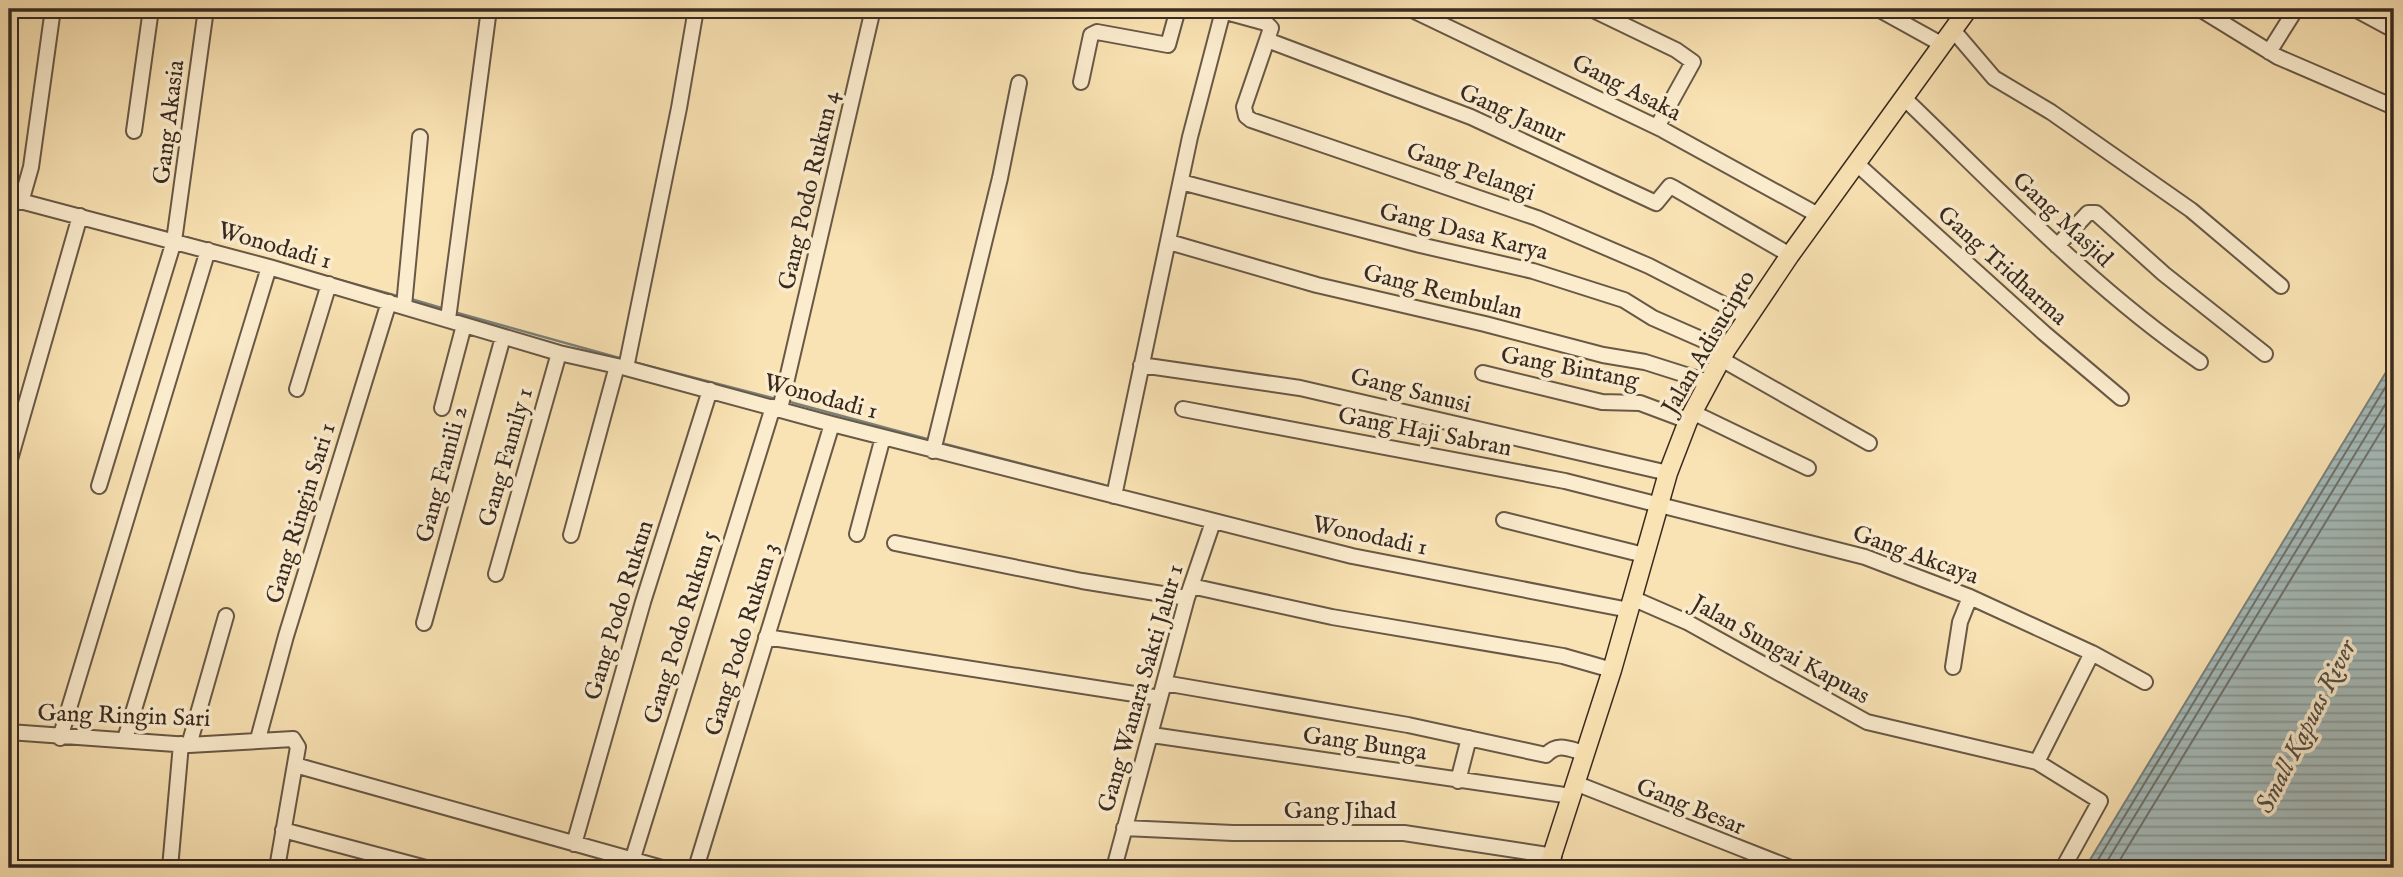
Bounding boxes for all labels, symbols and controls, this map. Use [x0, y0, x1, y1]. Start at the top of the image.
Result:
street label: Gang Asaka [1566, 48, 1687, 129]
street label: Gang Akasia [146, 58, 193, 186]
street label: Gang Janur [1454, 77, 1571, 152]
street label: Gang Podo Rukun 4 [771, 87, 848, 293]
street label: Gang Pelangi [1402, 136, 1539, 209]
street label: Gang Masjid [2005, 166, 2119, 275]
street label: Gang Dasa Karya [1376, 197, 1552, 269]
street label: Gang Tridharma [1930, 199, 2074, 333]
street label: Wonodadi 1 [214, 215, 335, 277]
street label: Gang Rembulan [1360, 258, 1526, 327]
street label: Jalan Adisucipto [1654, 265, 1763, 423]
street label: Gang Bintang [1498, 340, 1642, 397]
street label: Gang Sanusi [1347, 362, 1474, 421]
street label: Wonodadi 1 [760, 367, 881, 428]
street label: Gang Family 1 [472, 384, 541, 530]
street label: Gang Haji Sabran [1335, 400, 1514, 465]
street label: Gang Famili 2 [409, 403, 476, 546]
street label: Gang Ringin Sari 1 [259, 419, 344, 608]
street label: Wonodadi 1 [1309, 509, 1430, 564]
street label: Gang Podo Rukun [577, 517, 662, 704]
street label: Gang Akcaya [1848, 518, 1983, 593]
street label: Gang Podo Rukun 5 [637, 527, 726, 728]
street label: Gang Podo Rukun 3 [698, 539, 787, 740]
street label: Gang Wanara Sakti Jalur 1 [1091, 561, 1192, 816]
street label: Jalan Sungai Kapuas [1683, 587, 1875, 712]
water label: Small Kapuas River [2248, 633, 2365, 819]
street label: Gang Ringin Sari [37, 698, 211, 735]
street label: Gang Bunga [1301, 720, 1429, 769]
street label: Gang Besar [1631, 771, 1750, 843]
street label: Gang Jihad [1284, 796, 1396, 827]

